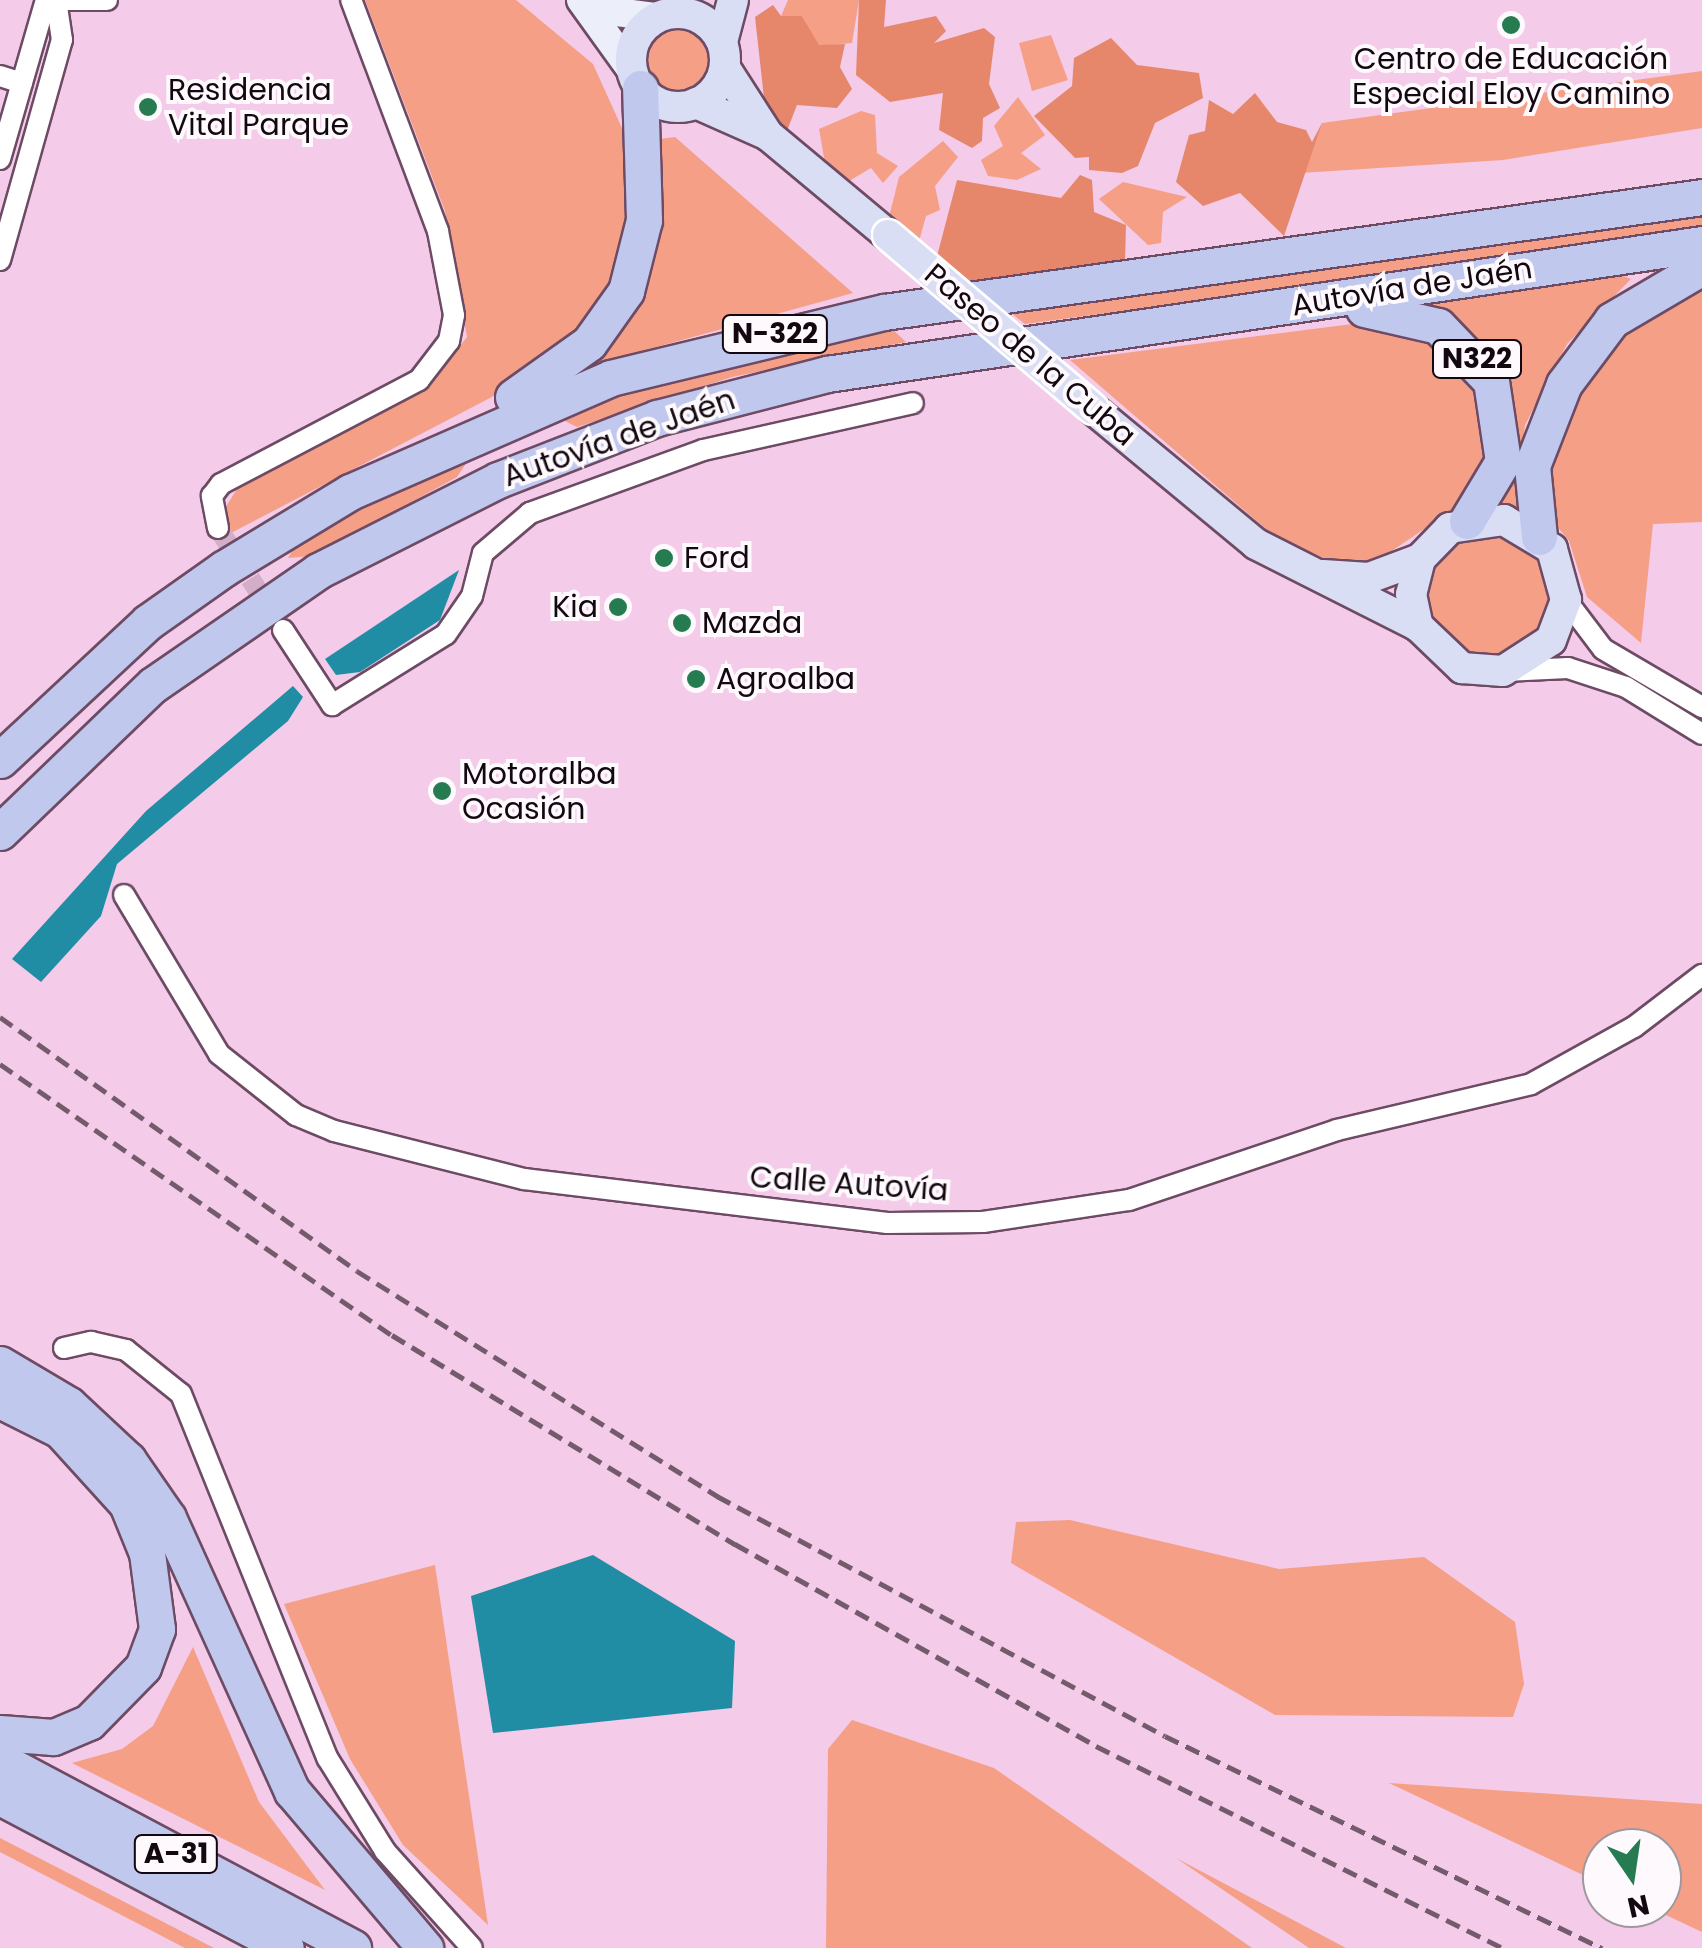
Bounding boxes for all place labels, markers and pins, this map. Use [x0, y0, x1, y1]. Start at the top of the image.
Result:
marker: Centro de Educación Especial Eloy Camino [1500, 14, 1522, 36]
place label: Centro de Educación Especial Eloy Camino [1352, 41, 1670, 112]
place label: Residencia Vital Parque [168, 72, 349, 142]
marker: Residencia Vital Parque [137, 96, 159, 118]
place label: Ford [684, 540, 750, 576]
marker: Ford [653, 547, 675, 569]
place label: Kia [552, 589, 598, 625]
marker: Kia [607, 596, 629, 618]
place label: Mazda [702, 605, 802, 641]
marker: Mazda [671, 612, 693, 634]
place label: Agroalba [716, 661, 855, 697]
marker: Agroalba [685, 668, 707, 690]
place label: Motoralba Ocasión [462, 756, 617, 826]
marker: Motoralba Ocasión [431, 780, 453, 802]

